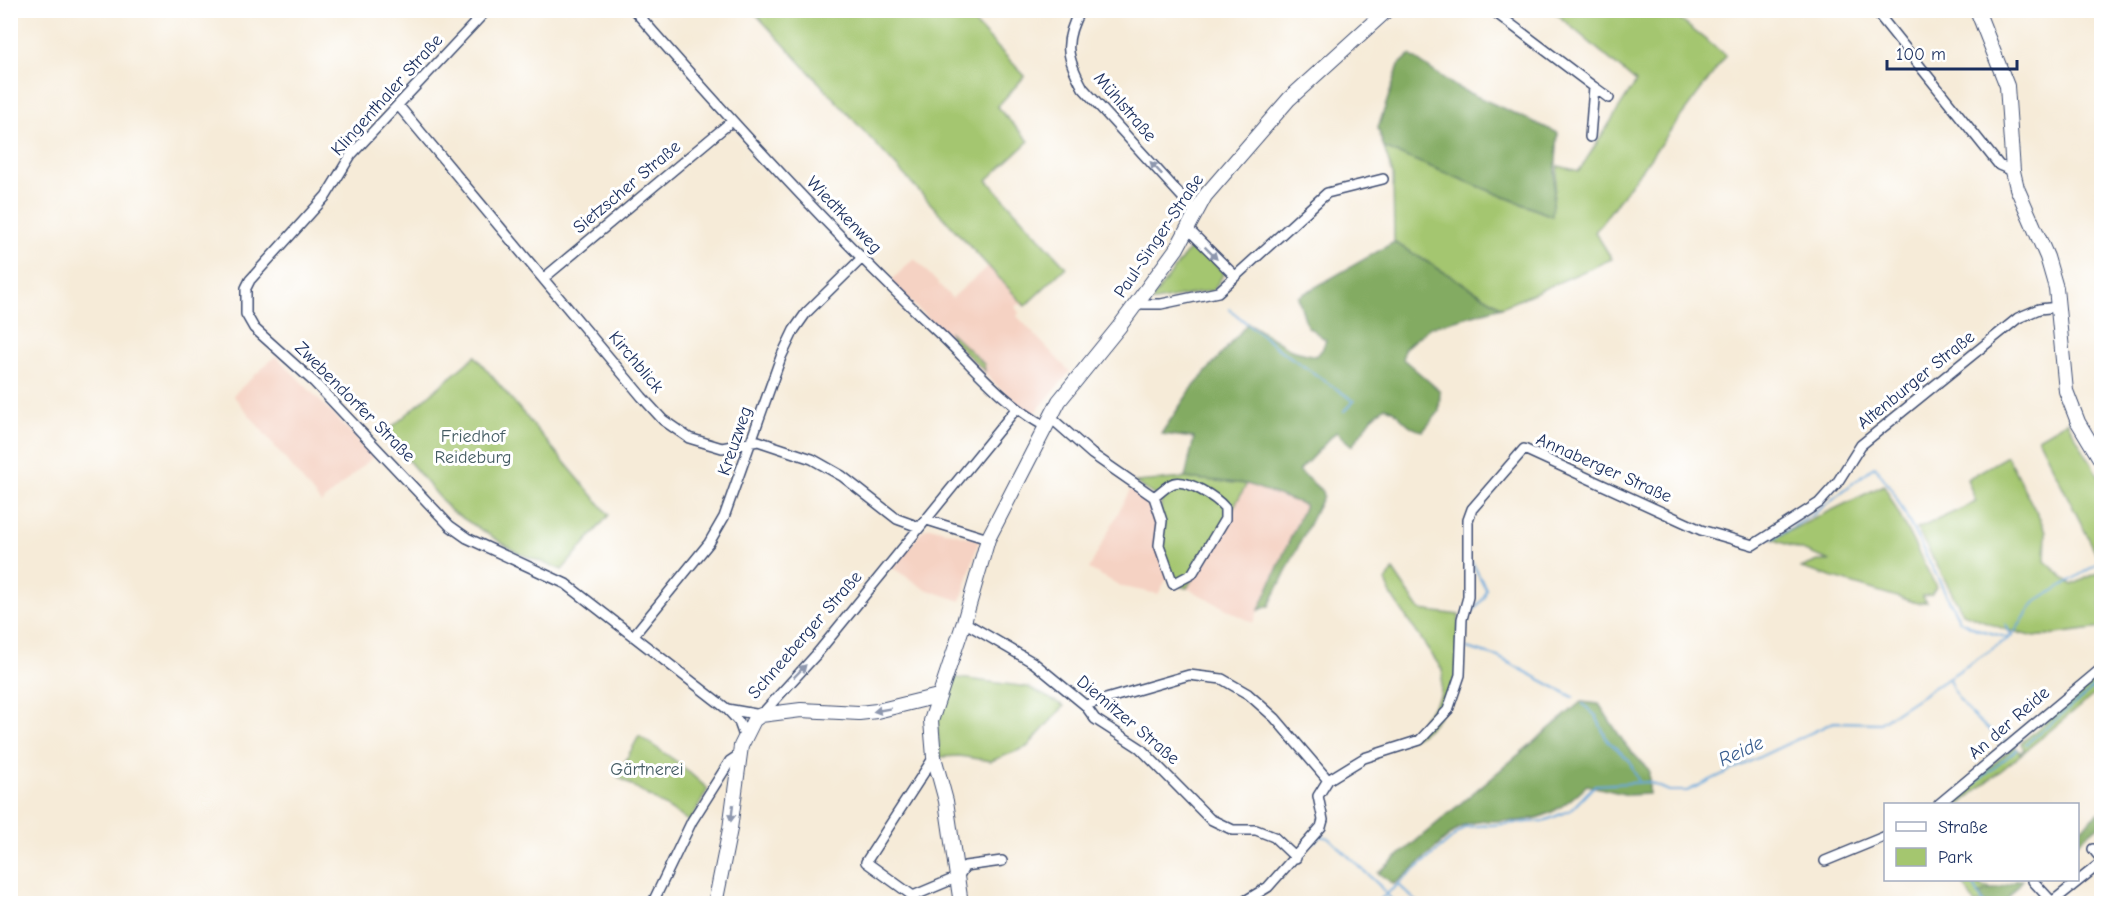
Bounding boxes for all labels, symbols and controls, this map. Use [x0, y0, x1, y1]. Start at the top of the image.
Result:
street label: Klingenthaler Straße [327, 30, 447, 160]
scale bar [1887, 33, 2018, 71]
text: 100 m [1896, 44, 1946, 65]
street label: Mühlstraße [1089, 68, 1161, 146]
street label: Sietzscher Straße [569, 136, 685, 238]
one-way arrow [1149, 160, 1163, 175]
street label: Paul-Singer-Straße [1110, 170, 1208, 302]
street label: Wiedtkenweg [802, 172, 886, 258]
one-way arrow [1204, 245, 1218, 259]
street label: Altenburger Straße [1853, 326, 1979, 434]
street label: Kirchblick [604, 327, 668, 397]
street label: Zwebendorfer Straße [291, 338, 419, 466]
street label: Kreuzweg [713, 404, 757, 478]
park label: Friedhof Reideburg [434, 426, 512, 468]
street label: Annaberger Straße [1533, 429, 1675, 507]
street label: Schneeberger Straße [744, 567, 866, 703]
one-way arrow [793, 664, 807, 679]
street label: Diemitzer Straße [1072, 671, 1184, 769]
street label: An der Reide [1964, 682, 2054, 764]
one-way arrow [872, 706, 891, 715]
water label: Reide [1715, 731, 1767, 771]
park label: Gärtnerei [610, 759, 684, 780]
legend [1884, 803, 2079, 881]
one-way arrow [727, 804, 736, 823]
text: Straße [1938, 817, 1988, 838]
text: Park [1938, 847, 1973, 868]

